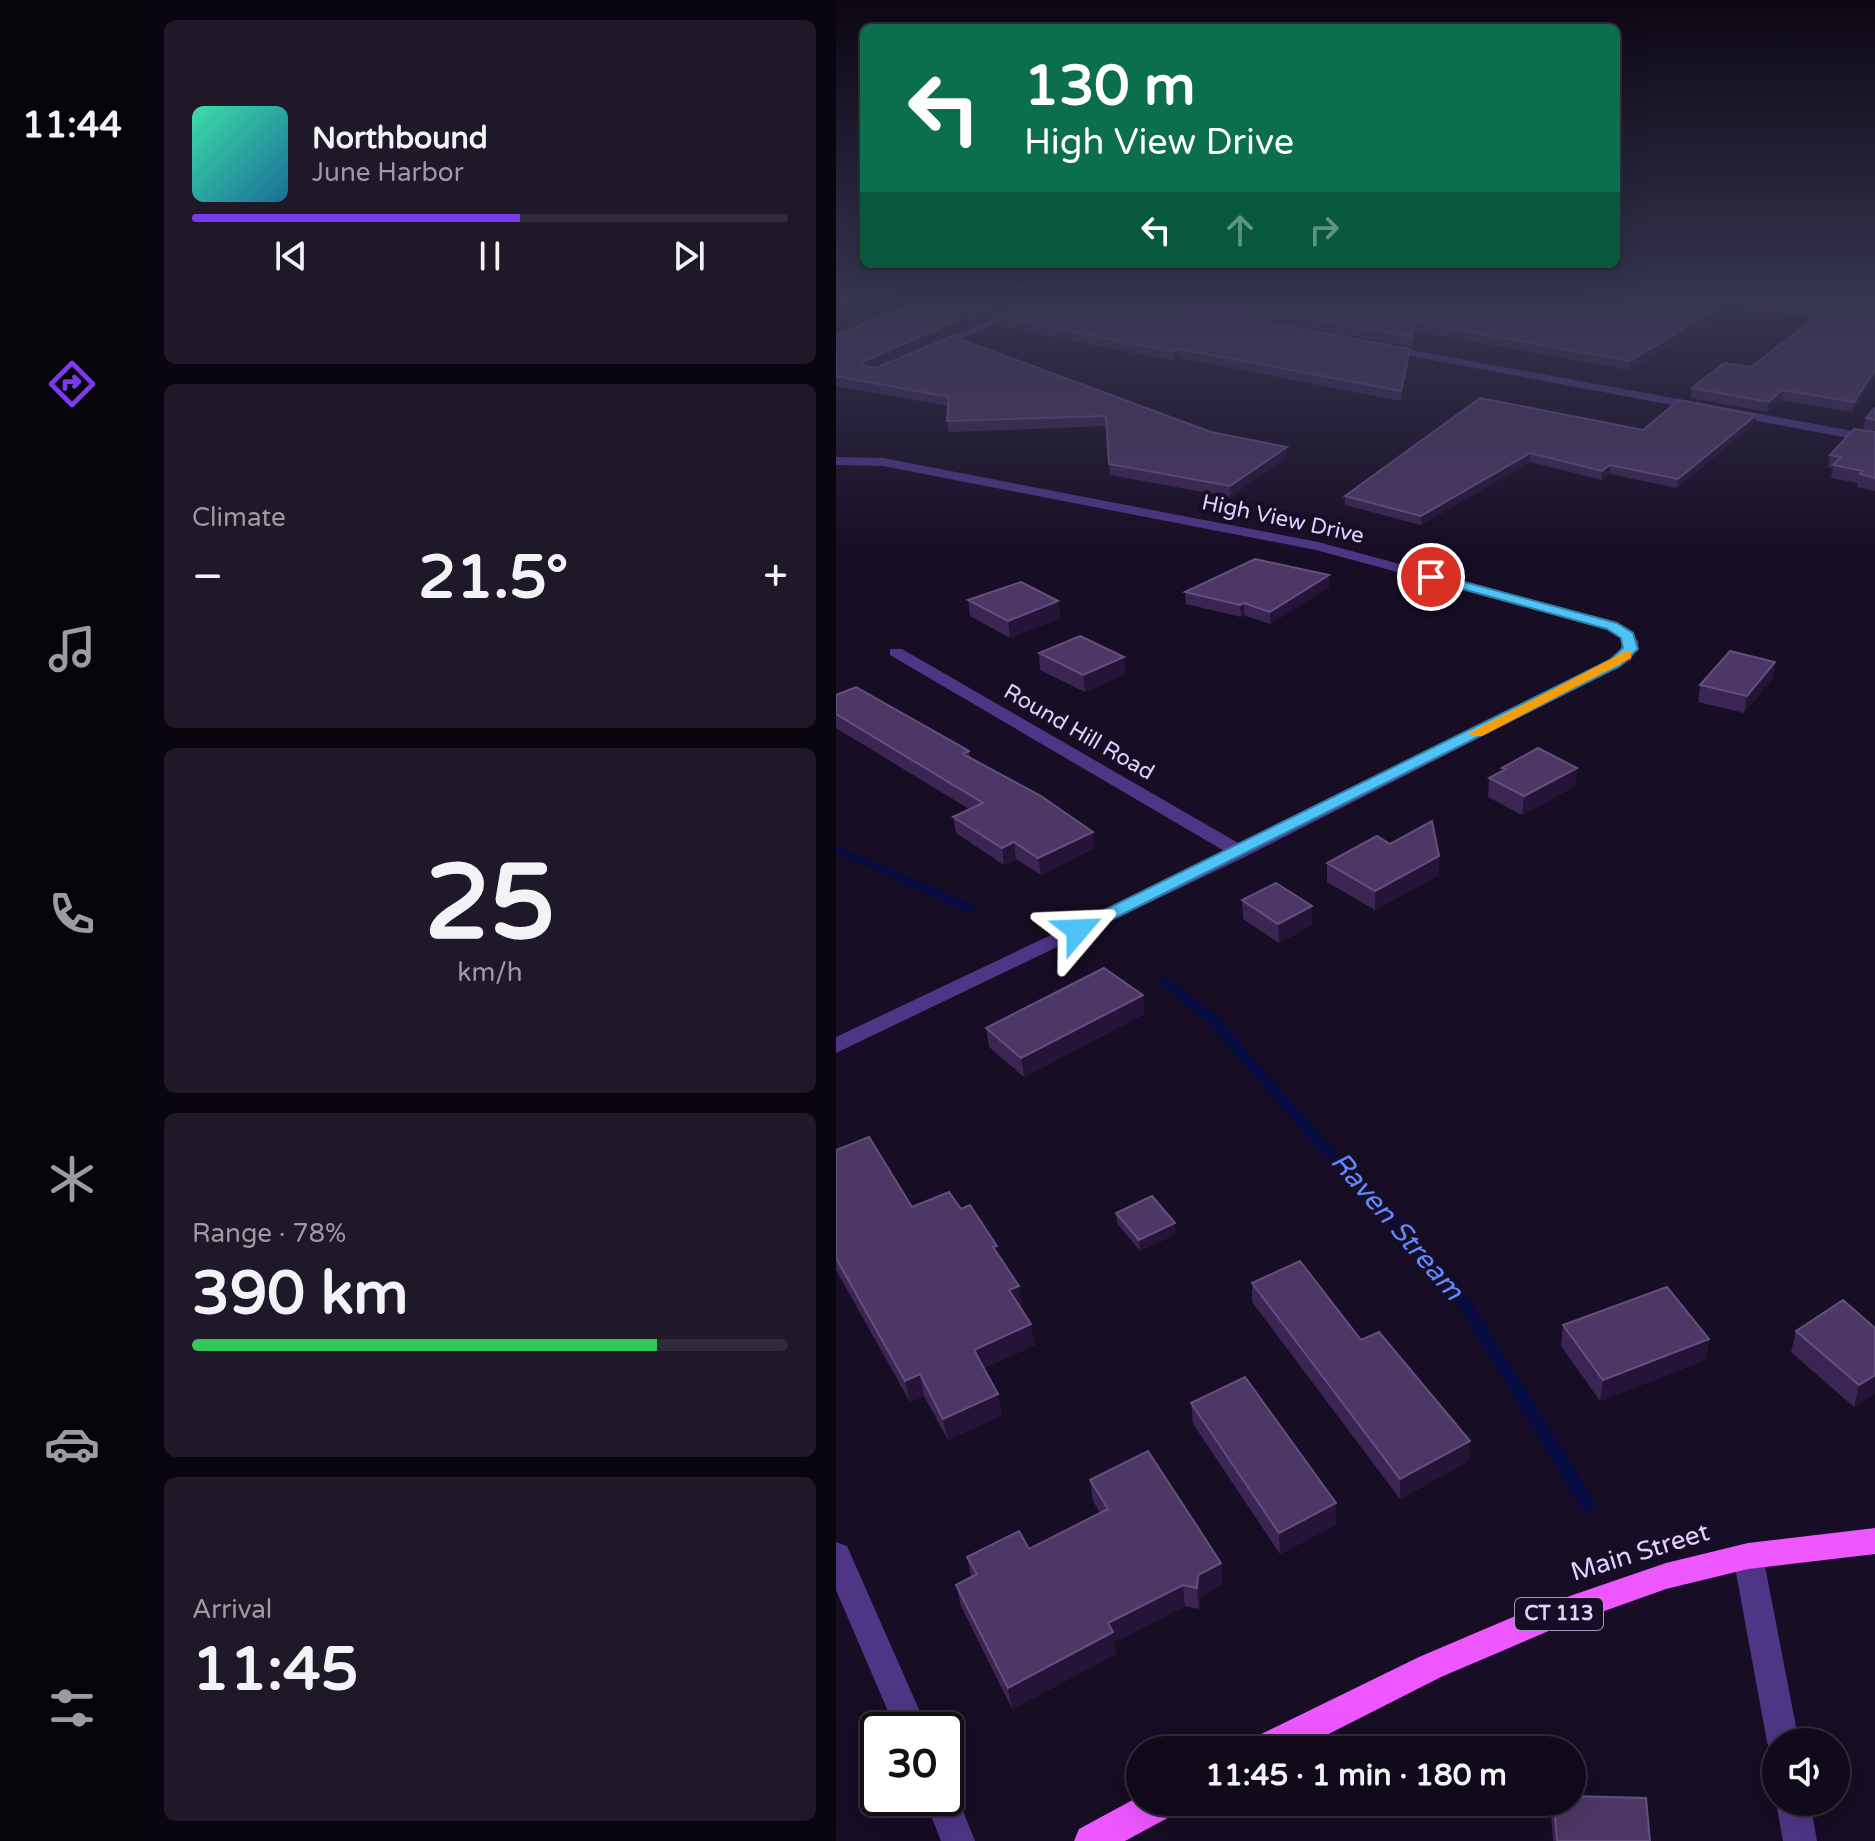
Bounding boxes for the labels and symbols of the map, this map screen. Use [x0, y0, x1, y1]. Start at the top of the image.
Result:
street label: High View Drive [1200, 489, 1366, 549]
pin [1397, 543, 1465, 611]
street label: Round Hill Road [999, 678, 1159, 786]
position arrow [1036, 888, 1120, 972]
water label: Raven Stream [1323, 1145, 1471, 1308]
street label: Main Street [1567, 1516, 1713, 1588]
road number: CT 113 [1515, 1598, 1603, 1630]
speed limit sign: 30 [860, 1712, 964, 1816]

